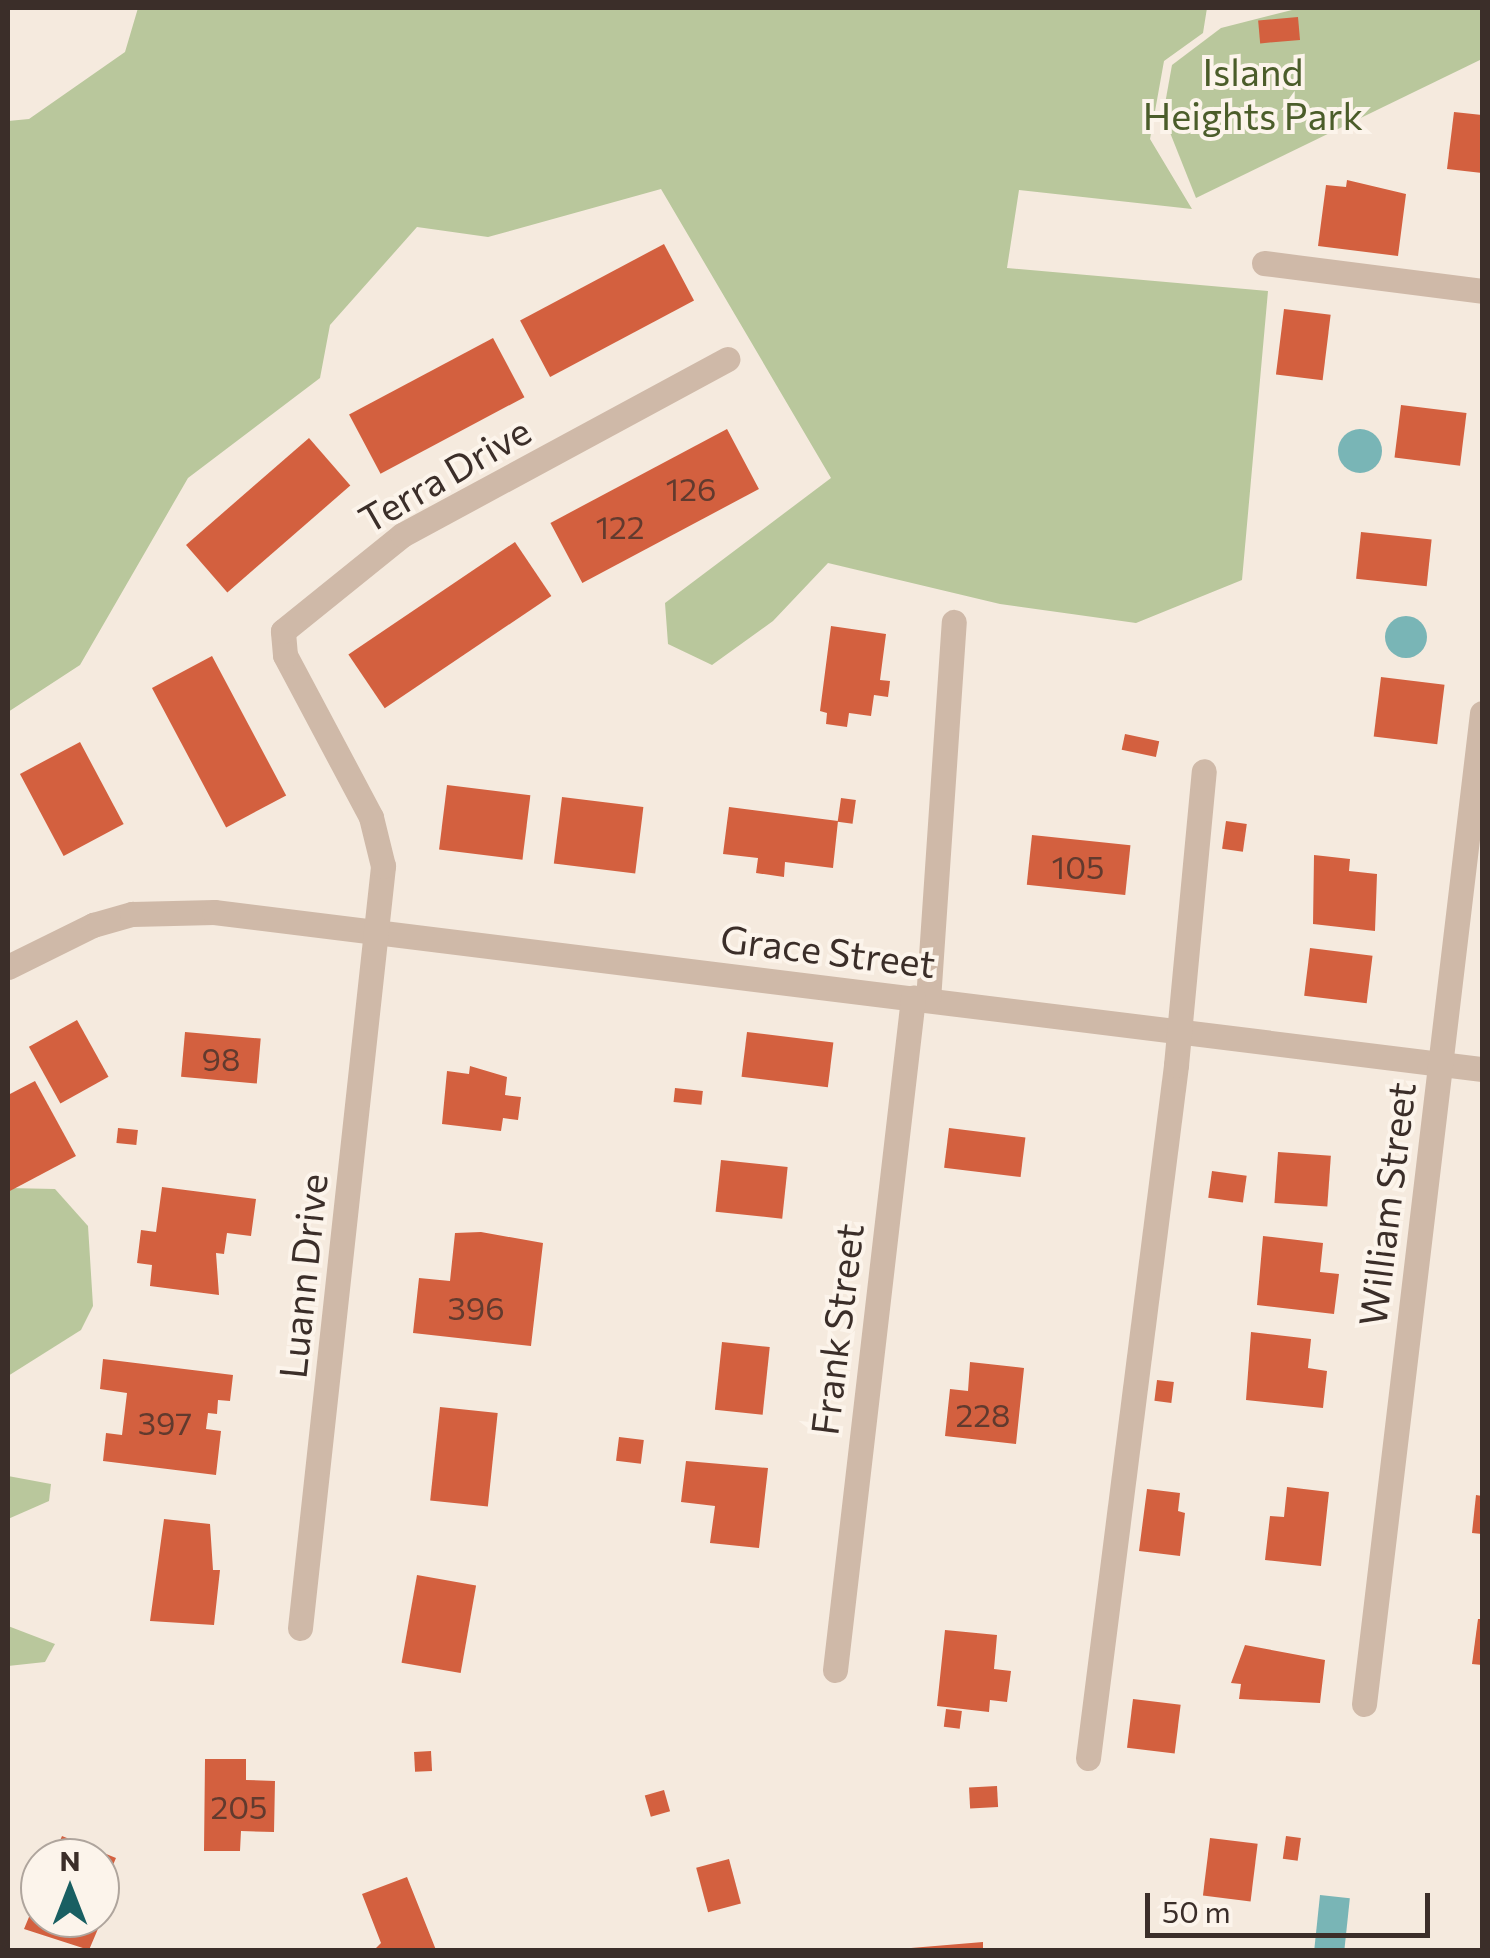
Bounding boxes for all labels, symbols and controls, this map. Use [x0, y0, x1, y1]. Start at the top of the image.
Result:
park label: Island Heights Park [1143, 48, 1363, 137]
street label: Terra Drive [350, 407, 538, 541]
house number: 126 [666, 469, 716, 507]
house number: 122 [595, 507, 645, 545]
house number: 105 [1052, 847, 1104, 885]
street label: Grace Street [718, 914, 938, 986]
house number: 98 [202, 1039, 240, 1077]
street label: William Street [1348, 1079, 1424, 1329]
street label: Luann Drive [269, 1171, 335, 1381]
street label: Frank Street [800, 1221, 872, 1437]
house number: 396 [447, 1288, 505, 1326]
house number: 228 [956, 1395, 1010, 1433]
house number: 397 [138, 1403, 192, 1441]
house number: 205 [211, 1787, 267, 1825]
north arrow [20, 1838, 120, 1938]
text: N [60, 1843, 81, 1877]
scale bar [1150, 1873, 1435, 1935]
text: 50 m [1162, 1892, 1231, 1929]

